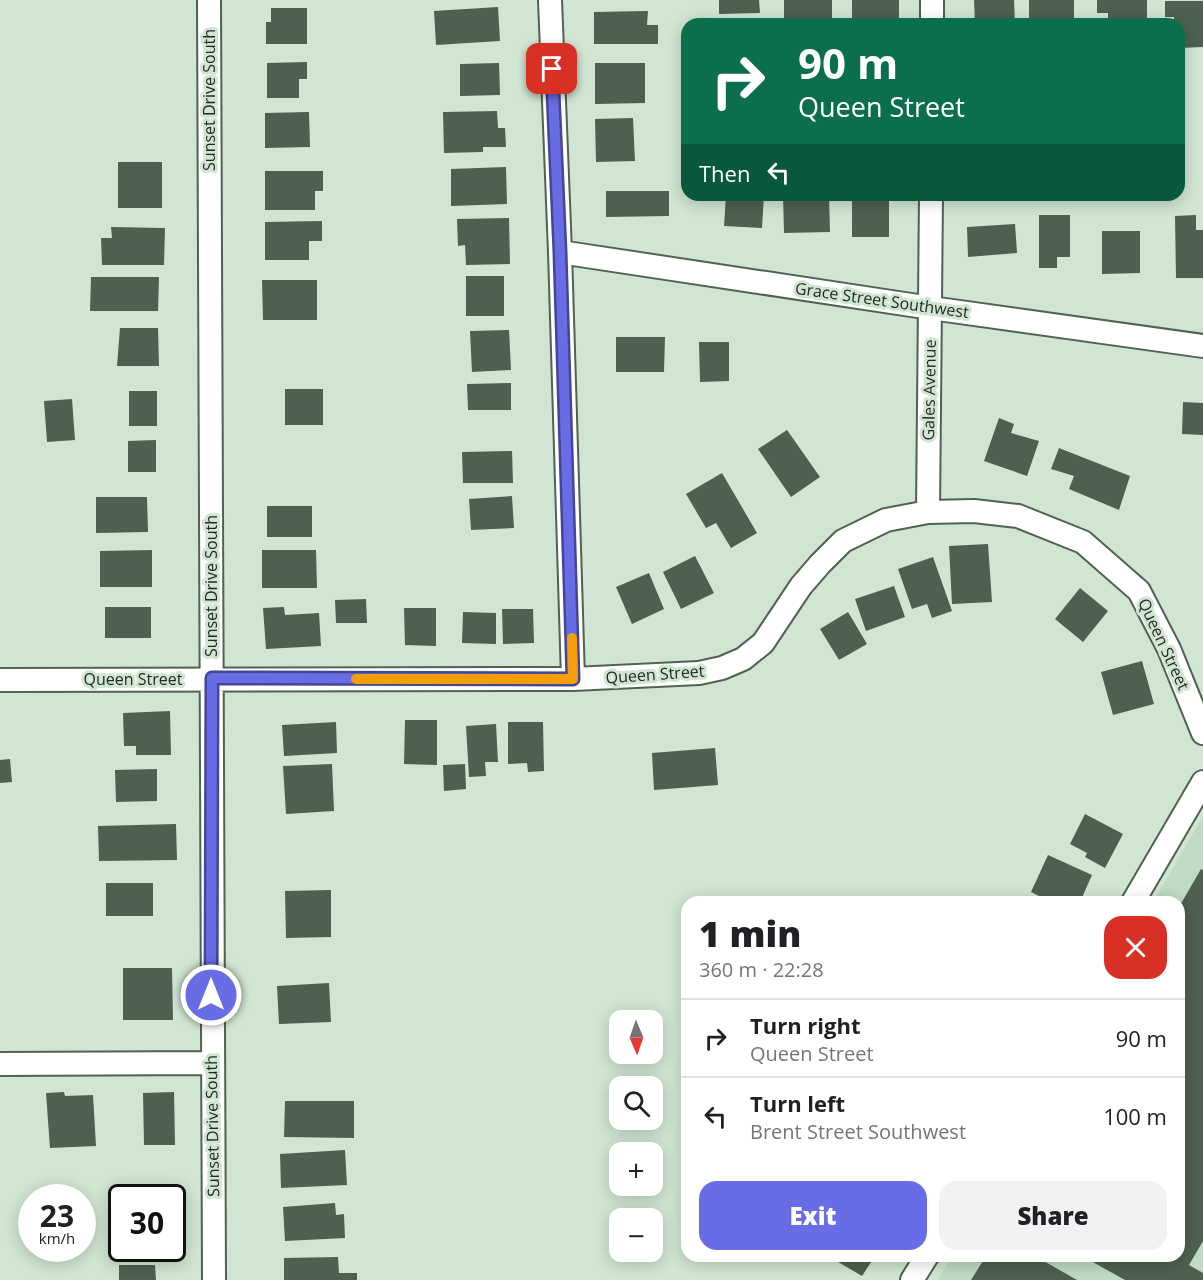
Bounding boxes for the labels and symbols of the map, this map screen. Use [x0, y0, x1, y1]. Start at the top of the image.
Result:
street label: Sunset Drive South [198, 29, 220, 171]
pin [526, 43, 577, 94]
street label: Grace Street Southwest [794, 277, 971, 323]
street label: Gales Avenue [917, 339, 941, 441]
street label: Sunset Drive South [200, 515, 222, 657]
street label: Queen Street [1133, 595, 1195, 694]
street label: Queen Street [605, 660, 705, 688]
street label: Queen Street [84, 668, 183, 690]
position arrow [179, 963, 243, 1027]
north arrow [609, 1010, 663, 1064]
street label: Sunset Drive South [200, 1055, 224, 1197]
speed limit sign: 30 [108, 1184, 186, 1262]

